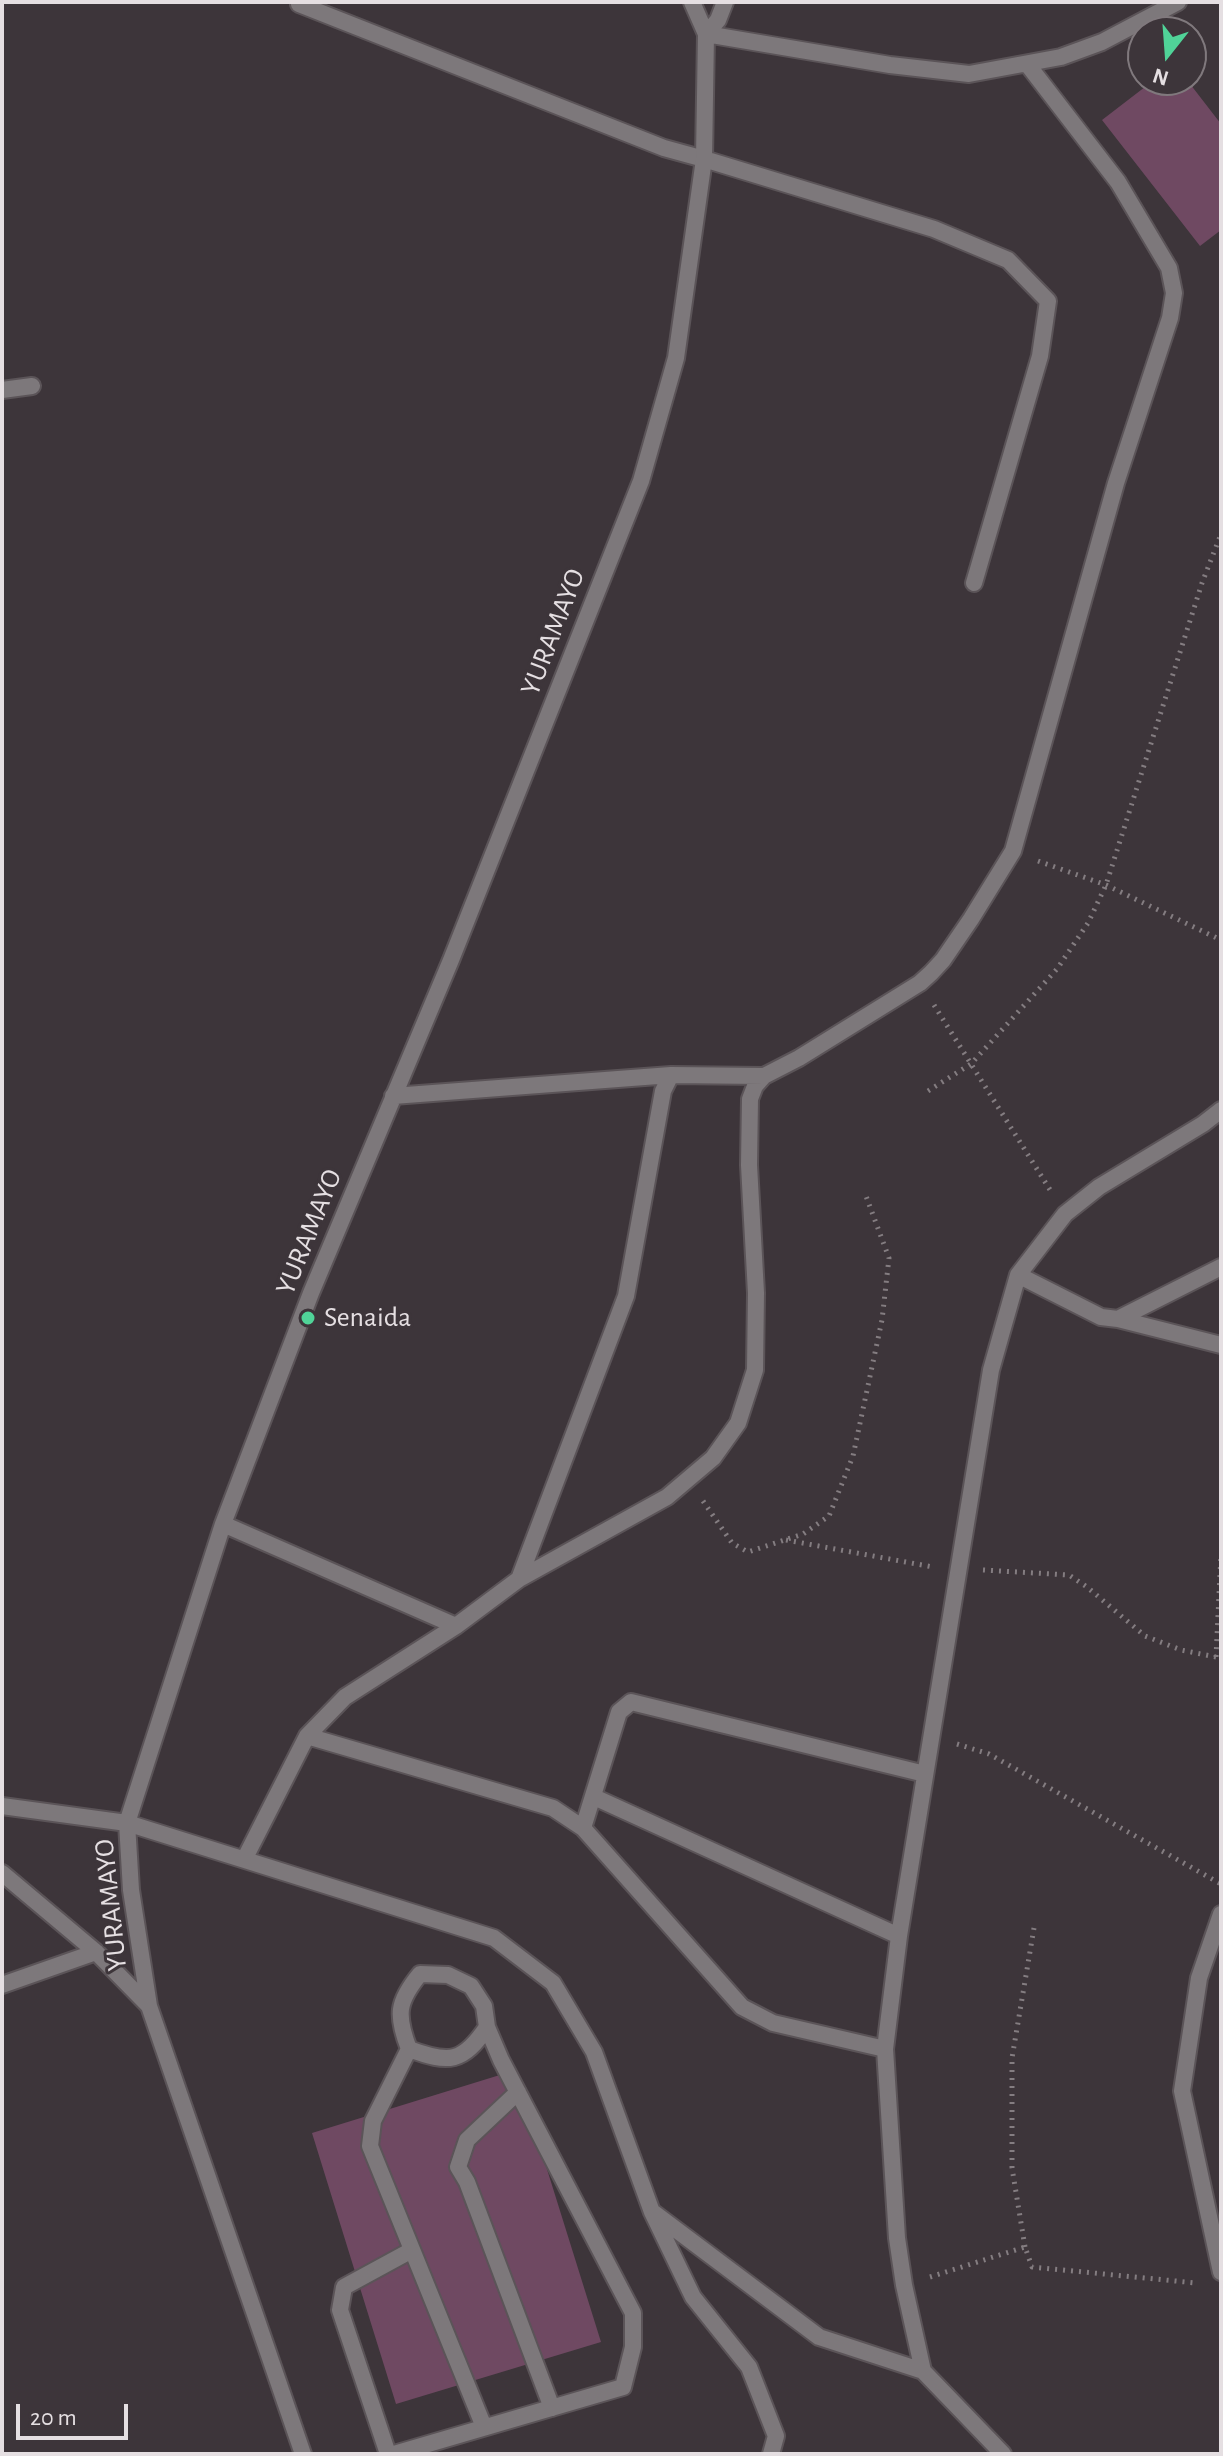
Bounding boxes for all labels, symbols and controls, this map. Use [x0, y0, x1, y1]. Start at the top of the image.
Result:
north arrow [1127, 16, 1207, 96]
text: N [1150, 64, 1171, 90]
street label: YURAMAYO [514, 564, 592, 700]
street label: YURAMAYO [269, 1164, 349, 1300]
place label: Senaida [324, 1301, 411, 1335]
marker: Senaida [299, 1309, 317, 1327]
street label: YURAMAYO [87, 1837, 135, 1973]
scale bar [20, 2388, 132, 2438]
text: 20 m [30, 2406, 77, 2430]

